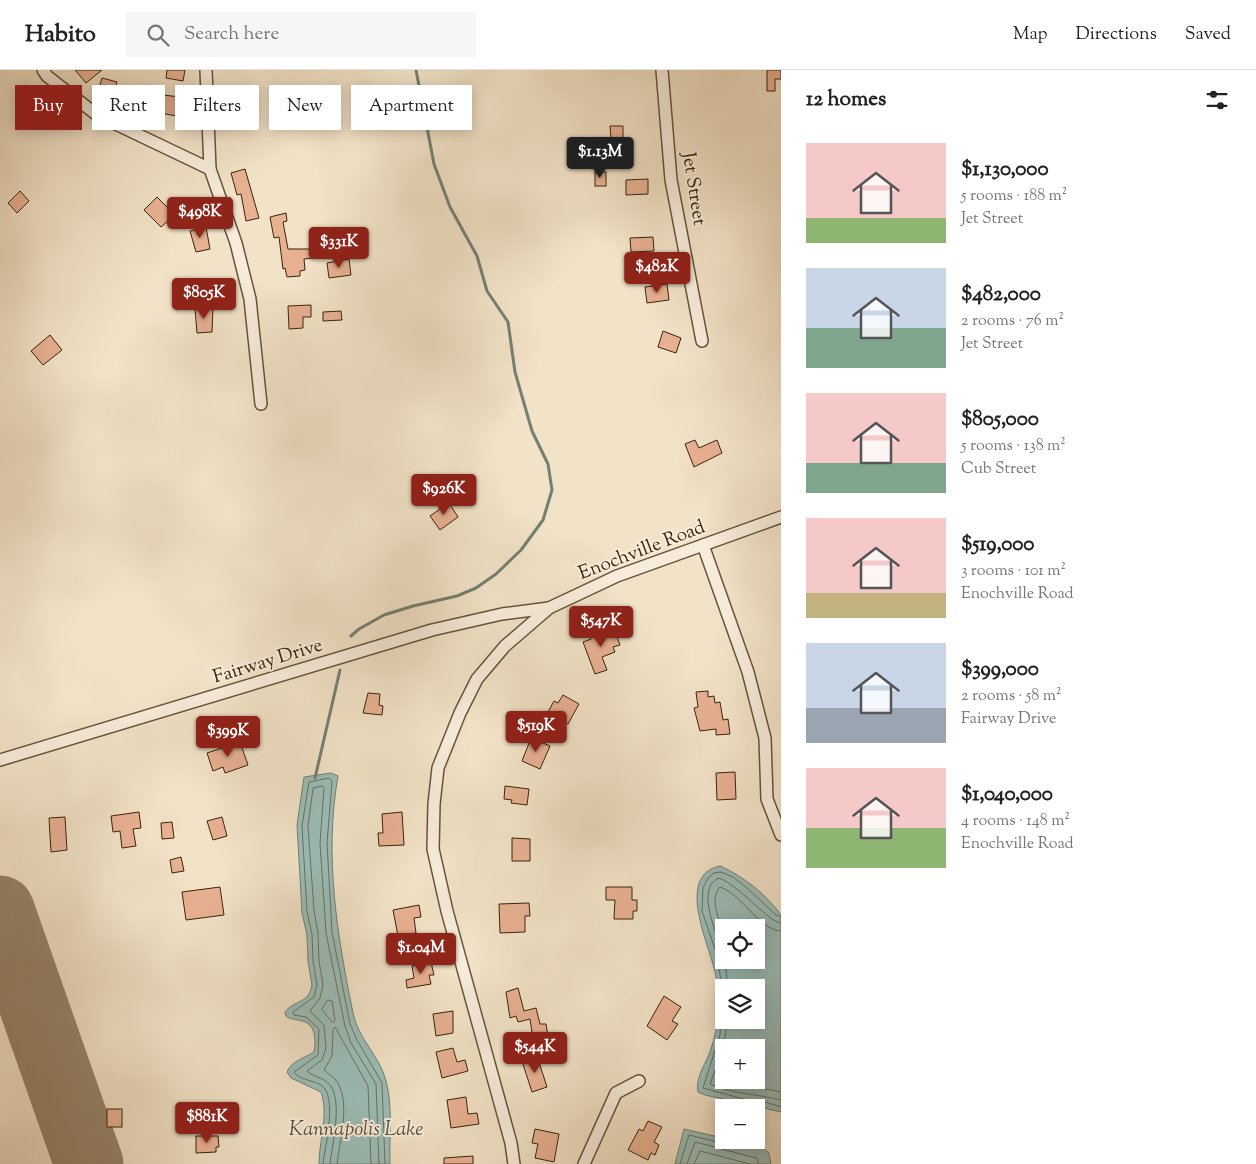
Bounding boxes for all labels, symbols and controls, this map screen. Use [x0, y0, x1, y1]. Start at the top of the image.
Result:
search box [126, 12, 476, 57]
text: Habito [25, 18, 96, 52]
icon: search [144, 21, 172, 49]
text: Search here [184, 21, 279, 48]
text: Map [1013, 22, 1048, 48]
text: Directions [1076, 22, 1157, 48]
text: Saved [1185, 22, 1231, 48]
chip: Buy [15, 85, 82, 130]
chip: Rent [92, 85, 165, 130]
chip: Filters [175, 85, 259, 130]
chip: New [269, 85, 341, 130]
chip: Apartment [351, 85, 472, 130]
text: 12 homes [806, 85, 886, 115]
icon: filters [1203, 86, 1231, 114]
pin: $1.13M [559, 136, 641, 179]
text: $1.13M [578, 141, 622, 164]
street label: Jet Street [674, 149, 712, 228]
text: $1,130,000 [961, 155, 1049, 185]
icon: home [846, 163, 906, 223]
text: 5 rooms · 188 m² [961, 185, 1067, 208]
pin: $498K [165, 196, 235, 239]
text: $498K [178, 201, 222, 224]
text: Jet Street [961, 208, 1023, 231]
pin: $331K [304, 226, 374, 269]
text: $331K [320, 231, 358, 254]
pin: $482K [622, 252, 692, 294]
text: $482K [635, 256, 679, 279]
pin: $805K [169, 278, 239, 320]
text: $482,000 [961, 280, 1041, 310]
text: $805K [183, 282, 225, 305]
icon: home [846, 288, 906, 348]
text: 2 rooms · 76 m² [961, 310, 1064, 333]
text: Jet Street [961, 333, 1023, 356]
text: $805,000 [961, 405, 1039, 435]
icon: home [846, 413, 906, 473]
text: 5 rooms · 138 m² [961, 435, 1066, 458]
text: Cub Street [961, 458, 1036, 481]
pin: $926K [409, 474, 479, 516]
text: $926K [422, 478, 466, 501]
street label: Enochville Road [575, 514, 710, 588]
text: $519,000 [961, 530, 1034, 560]
icon: home [846, 538, 906, 598]
text: 3 rooms · 101 m² [961, 560, 1066, 583]
text: Enochville Road [961, 583, 1074, 606]
pin: $547K [566, 606, 636, 648]
text: $547K [580, 610, 622, 633]
street label: Fairway Drive [210, 632, 326, 691]
text: $399,000 [961, 655, 1039, 685]
icon: home [846, 663, 906, 723]
text: 2 rooms · 58 m² [961, 685, 1061, 708]
text: Fairway Drive [961, 708, 1056, 731]
pin: $519K [501, 710, 571, 753]
text: $519K [517, 715, 555, 738]
pin: $399K [193, 716, 263, 758]
text: $399K [207, 720, 249, 743]
text: $1,040,000 [961, 780, 1053, 810]
icon: home [846, 788, 906, 848]
text: 4 rooms · 148 m² [961, 810, 1070, 833]
text: Enochville Road [961, 833, 1074, 856]
map controls [715, 919, 765, 1149]
button: locate [715, 919, 765, 969]
pin: $1.04M [380, 932, 462, 975]
text: $1.04M [397, 937, 445, 960]
button: layers [715, 979, 765, 1029]
pin: $544K [500, 1032, 570, 1074]
text: $544K [514, 1036, 556, 1059]
button: + [715, 1039, 765, 1089]
button: − [715, 1099, 765, 1149]
pin: $881K [172, 1102, 242, 1144]
text: $881K [186, 1106, 228, 1129]
water label: Kannapolis Lake [289, 1116, 423, 1145]

